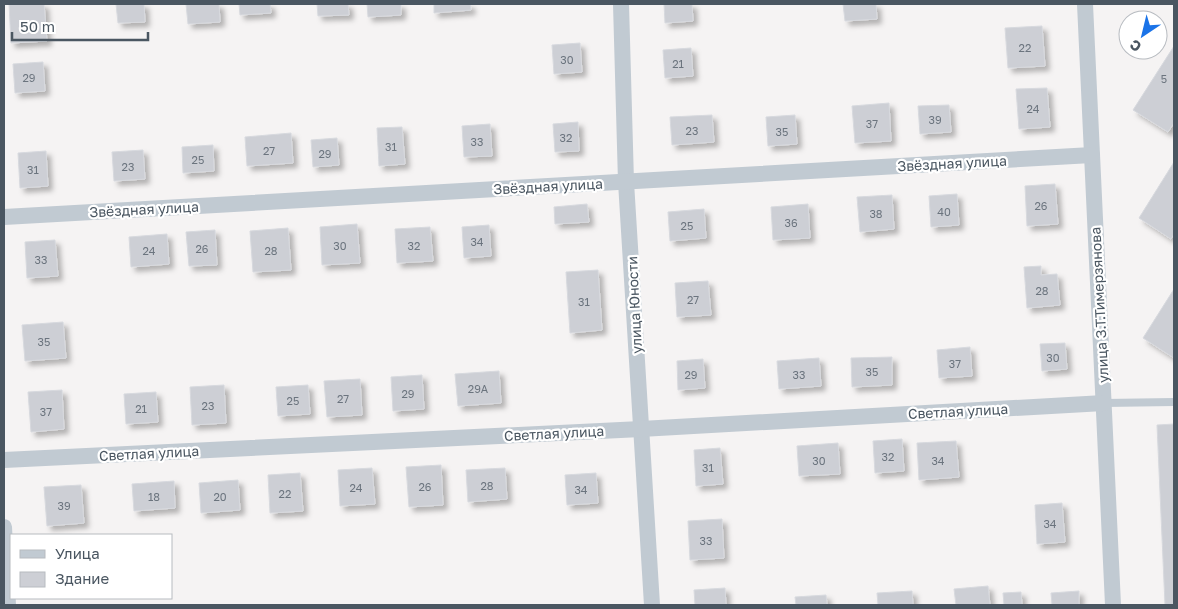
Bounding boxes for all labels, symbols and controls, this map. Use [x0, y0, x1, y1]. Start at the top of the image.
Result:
scale bar [12, 10, 149, 42]
north arrow [1118, 10, 1168, 60]
text: 50 m [20, 17, 55, 35]
text: С [1126, 36, 1144, 56]
house number: 22 [1019, 41, 1031, 54]
house number: 30 [560, 53, 574, 66]
house number: 21 [672, 57, 684, 70]
house number: 29 [22, 71, 36, 84]
house number: 5 [1161, 72, 1167, 85]
house number: 24 [1026, 102, 1040, 115]
house number: 39 [928, 113, 942, 126]
house number: 37 [866, 117, 878, 130]
house number: 23 [686, 124, 698, 137]
house number: 35 [776, 125, 788, 138]
house number: 32 [560, 131, 572, 144]
house number: 33 [471, 135, 483, 148]
house number: 31 [385, 140, 397, 153]
house number: 27 [263, 144, 275, 157]
house number: 29 [318, 147, 332, 160]
street label: Звёздная улица [897, 152, 1007, 174]
house number: 25 [192, 153, 204, 166]
house number: 23 [122, 160, 134, 173]
house number: 31 [27, 163, 39, 176]
street label: Звёздная улица [493, 175, 603, 197]
street label: Звёздная улица [89, 198, 199, 220]
house number: 26 [1034, 199, 1048, 212]
house number: 40 [937, 205, 951, 218]
house number: 38 [869, 207, 883, 220]
house number: 36 [784, 216, 798, 229]
house number: 25 [681, 219, 693, 232]
street label: улица З.Т.Тимерзянова [1086, 227, 1112, 383]
house number: 34 [470, 235, 484, 248]
house number: 30 [333, 239, 347, 252]
house number: 32 [408, 239, 420, 252]
house number: 26 [195, 242, 209, 255]
house number: 24 [142, 244, 156, 257]
house number: 28 [264, 244, 278, 257]
house number: 33 [35, 253, 47, 266]
street label: улица Юности [623, 256, 645, 354]
house number: 28 [1035, 284, 1049, 297]
house number: 27 [687, 293, 699, 306]
house number: 31 [578, 295, 590, 308]
house number: 35 [38, 335, 50, 348]
house number: 30 [1046, 351, 1060, 364]
house number: 37 [949, 357, 961, 370]
house number: 35 [866, 365, 878, 378]
house number: 29 [684, 368, 698, 381]
house number: 33 [793, 368, 805, 381]
house number: 29А [468, 382, 489, 395]
house number: 29 [401, 387, 415, 400]
house number: 27 [337, 392, 349, 405]
house number: 25 [287, 394, 299, 407]
house number: 23 [202, 399, 214, 412]
street label: Светлая улица [907, 400, 1009, 422]
house number: 21 [135, 402, 147, 415]
house number: 37 [40, 405, 52, 418]
street label: Светлая улица [503, 422, 605, 444]
street label: Светлая улица [98, 442, 200, 464]
house number: 32 [882, 450, 894, 463]
house number: 30 [812, 454, 826, 467]
house number: 34 [931, 454, 945, 467]
house number: 31 [702, 461, 714, 474]
house number: 28 [480, 479, 494, 492]
house number: 26 [418, 480, 432, 493]
house number: 24 [349, 481, 363, 494]
house number: 34 [574, 483, 588, 496]
house number: 22 [279, 487, 291, 500]
house number: 18 [148, 490, 160, 503]
house number: 20 [213, 490, 227, 503]
house number: 39 [57, 499, 71, 512]
house number: 34 [1043, 517, 1057, 530]
legend [10, 534, 172, 599]
house number: 33 [700, 534, 712, 547]
text: Улица [55, 544, 100, 562]
text: Здание [55, 569, 109, 587]

